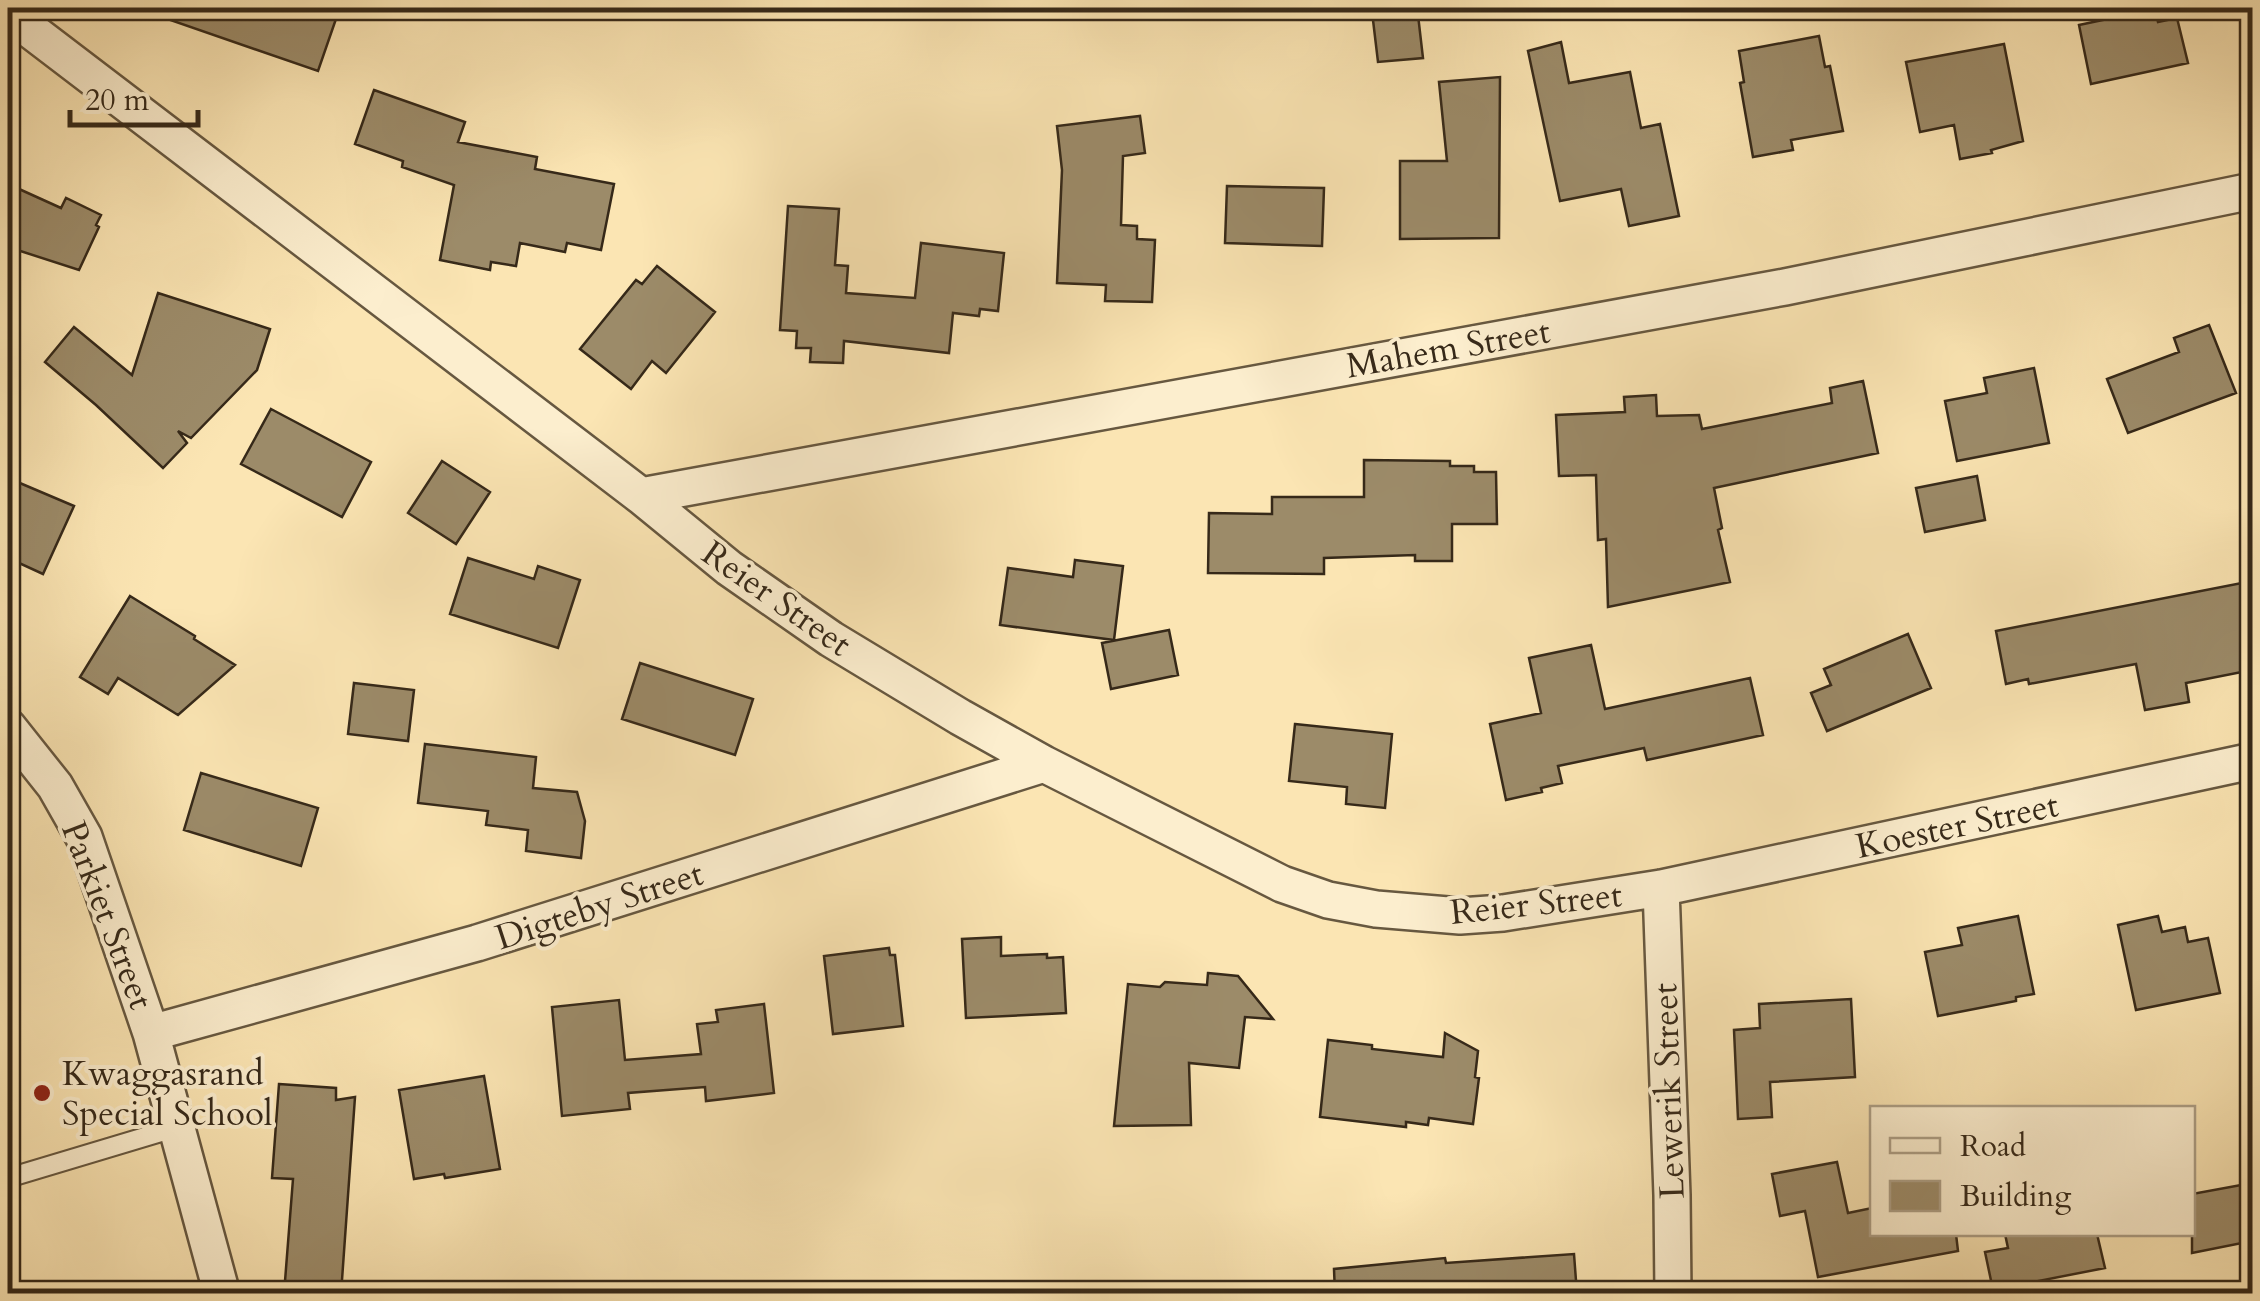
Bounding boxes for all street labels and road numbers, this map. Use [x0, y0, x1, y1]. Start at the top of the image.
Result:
street label: Mahem Street [1342, 307, 1554, 391]
street label: Reier Street [692, 530, 861, 668]
street label: Koester Street [1852, 781, 2063, 871]
street label: Parkiet Street [49, 814, 165, 1016]
street label: Digteby Street [489, 850, 709, 962]
street label: Reier Street [1448, 871, 1624, 937]
street label: Lewerik Street [1641, 982, 1697, 1200]

